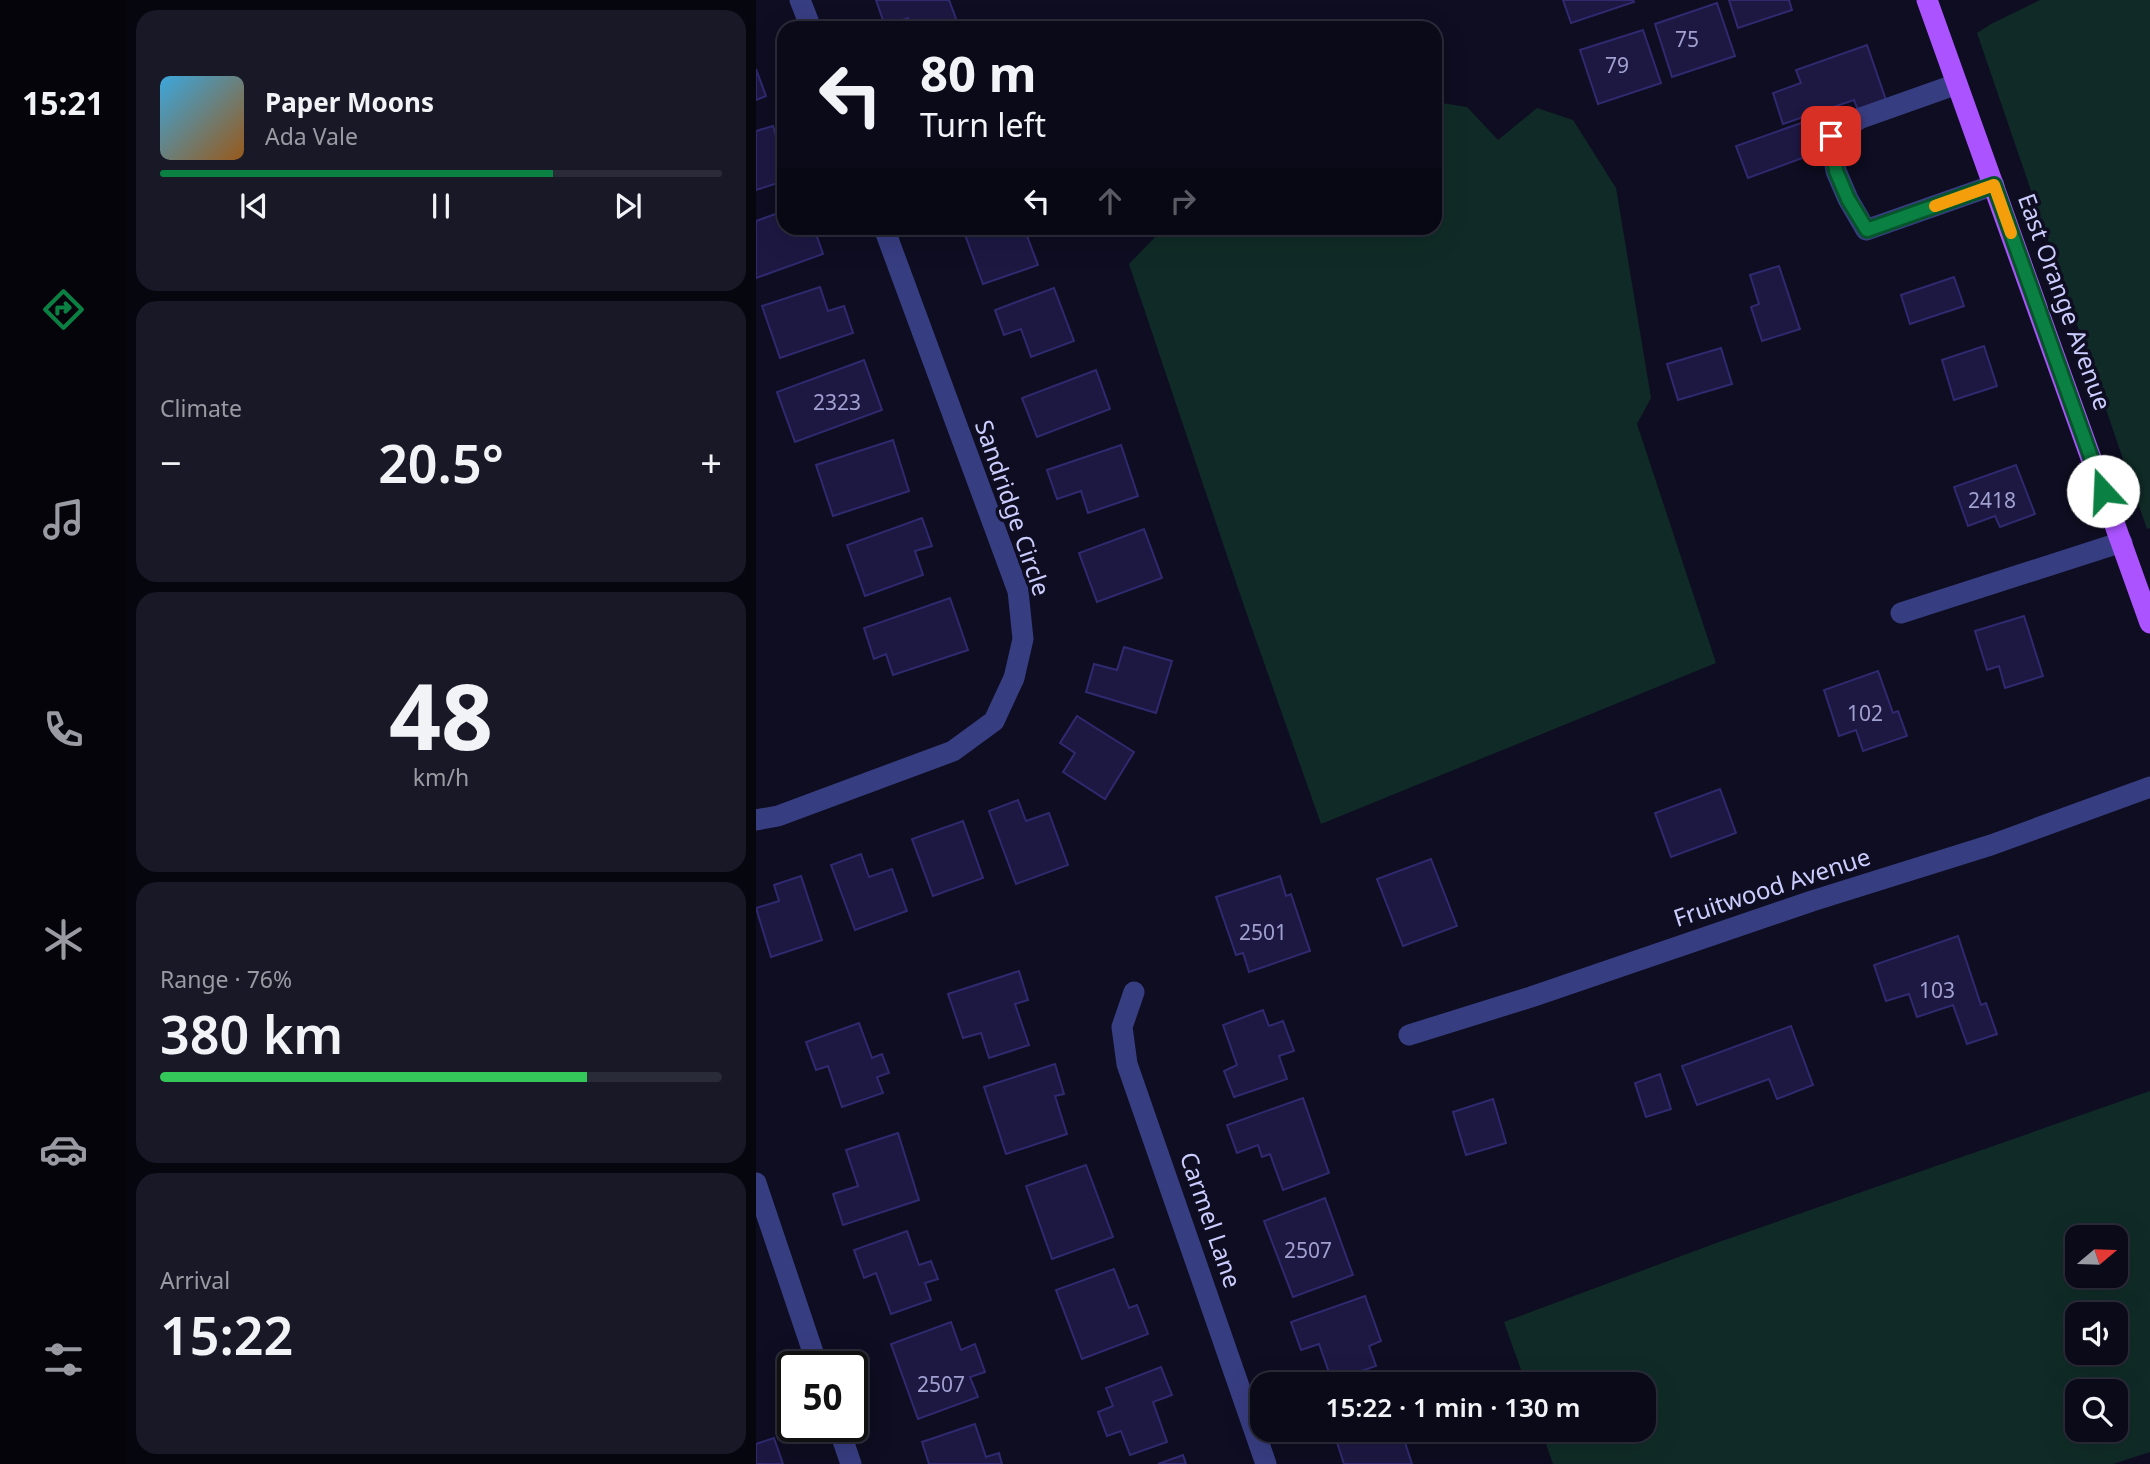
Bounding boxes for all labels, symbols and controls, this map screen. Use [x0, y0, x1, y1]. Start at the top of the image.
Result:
house number: 75 [1675, 25, 1699, 53]
text: 80 m [920, 40, 1037, 106]
icon: left [805, 49, 896, 140]
house number: 79 [1605, 51, 1629, 79]
text: 15:21 [22, 81, 104, 124]
text: Paper Moons [265, 84, 434, 120]
text: Turn left [920, 103, 1046, 146]
pin [1801, 106, 1861, 166]
icon: arrive [1812, 117, 1850, 155]
text: Ada Vale [265, 120, 358, 152]
icon: left [1018, 182, 1056, 220]
icon: ahead [1091, 182, 1129, 220]
icon: right [1164, 182, 1202, 220]
icon: previous [235, 187, 273, 225]
icon: pause [422, 187, 460, 225]
icon: next [609, 187, 647, 225]
street label: East Orange Avenue [2011, 188, 2120, 414]
icon: directions [39, 285, 88, 334]
house number: 2323 [813, 388, 861, 416]
text: Climate [160, 392, 242, 424]
street label: Sandridge Circle [968, 415, 1059, 600]
text: 20.5° [378, 427, 504, 498]
text: − [160, 436, 182, 488]
text: + [700, 436, 722, 488]
position arrow [2066, 454, 2140, 528]
house number: 2418 [1968, 486, 2016, 514]
icon: music [39, 495, 88, 544]
text: 48 [389, 653, 493, 777]
house number: 102 [1847, 699, 1883, 727]
icon: phone [39, 705, 88, 754]
text: km/h [413, 761, 469, 793]
street label: Fruitwood Avenue [1669, 839, 1874, 934]
icon: climate [39, 915, 88, 964]
house number: 2501 [1239, 918, 1287, 946]
text: Range · 76% [160, 963, 292, 995]
house number: 103 [1919, 976, 1955, 1004]
text: 380 km [160, 998, 343, 1069]
icon: car [39, 1125, 88, 1174]
street label: Carmel Lane [1173, 1147, 1250, 1292]
north arrow [2065, 1225, 2128, 1288]
map controls [2065, 1225, 2128, 1442]
house number: 2507 [1284, 1236, 1332, 1264]
text: Arrival [160, 1264, 230, 1296]
text: 15:22 [160, 1299, 293, 1370]
button: sound [2065, 1302, 2128, 1365]
icon: filters [39, 1335, 88, 1384]
speed limit sign: 50 [777, 1351, 868, 1442]
house number: 2507 [917, 1370, 965, 1398]
button: search [2065, 1379, 2128, 1442]
text: 15:22 · 1 min · 130 m [1326, 1389, 1580, 1425]

